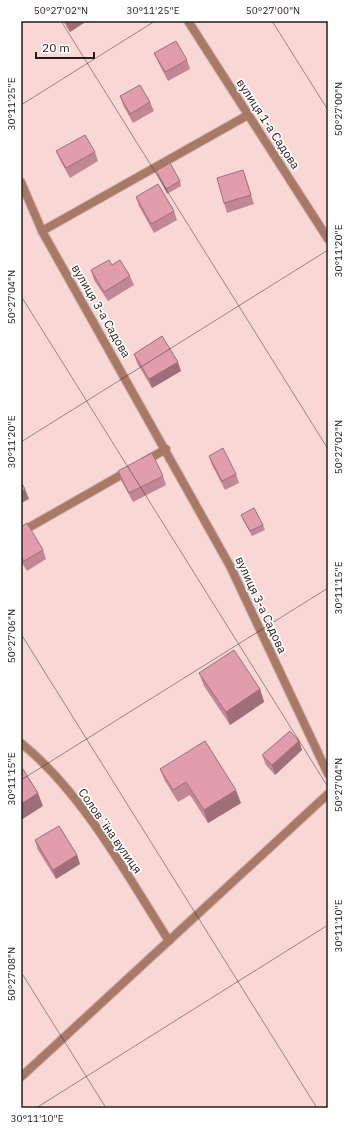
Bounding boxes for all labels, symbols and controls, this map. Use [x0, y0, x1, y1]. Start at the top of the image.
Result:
text: 50°27'02"N [34, 4, 88, 17]
text: 30°11'25"E [126, 4, 180, 17]
text: 50°27'00"N [246, 4, 300, 17]
scale bar [36, 34, 94, 60]
text: 20 m [42, 40, 70, 55]
street label: вулиця 1-а Садова [234, 76, 304, 172]
text: 30°11'25"E [5, 77, 18, 131]
text: 50°27'00"N [332, 82, 345, 136]
text: 30°11'20"E [332, 224, 345, 278]
street label: вулиця 3-а Садова [69, 262, 134, 360]
text: 50°27'04"N [5, 270, 18, 324]
text: 30°11'20"E [5, 415, 18, 469]
text: 50°27'02"N [332, 420, 345, 474]
street label: вулиця 3-а Садова [232, 554, 291, 656]
text: 30°11'15"E [332, 561, 345, 615]
text: 50°27'06"N [5, 609, 18, 663]
text: 30°11'15"E [5, 752, 18, 806]
text: 50°27'04"N [332, 758, 345, 812]
street label: Соловʼїна вулиця [75, 785, 145, 876]
text: 30°11'10"E [332, 899, 345, 953]
text: 50°27'08"N [5, 947, 18, 1001]
text: 30°11'10"E [10, 1112, 64, 1125]

